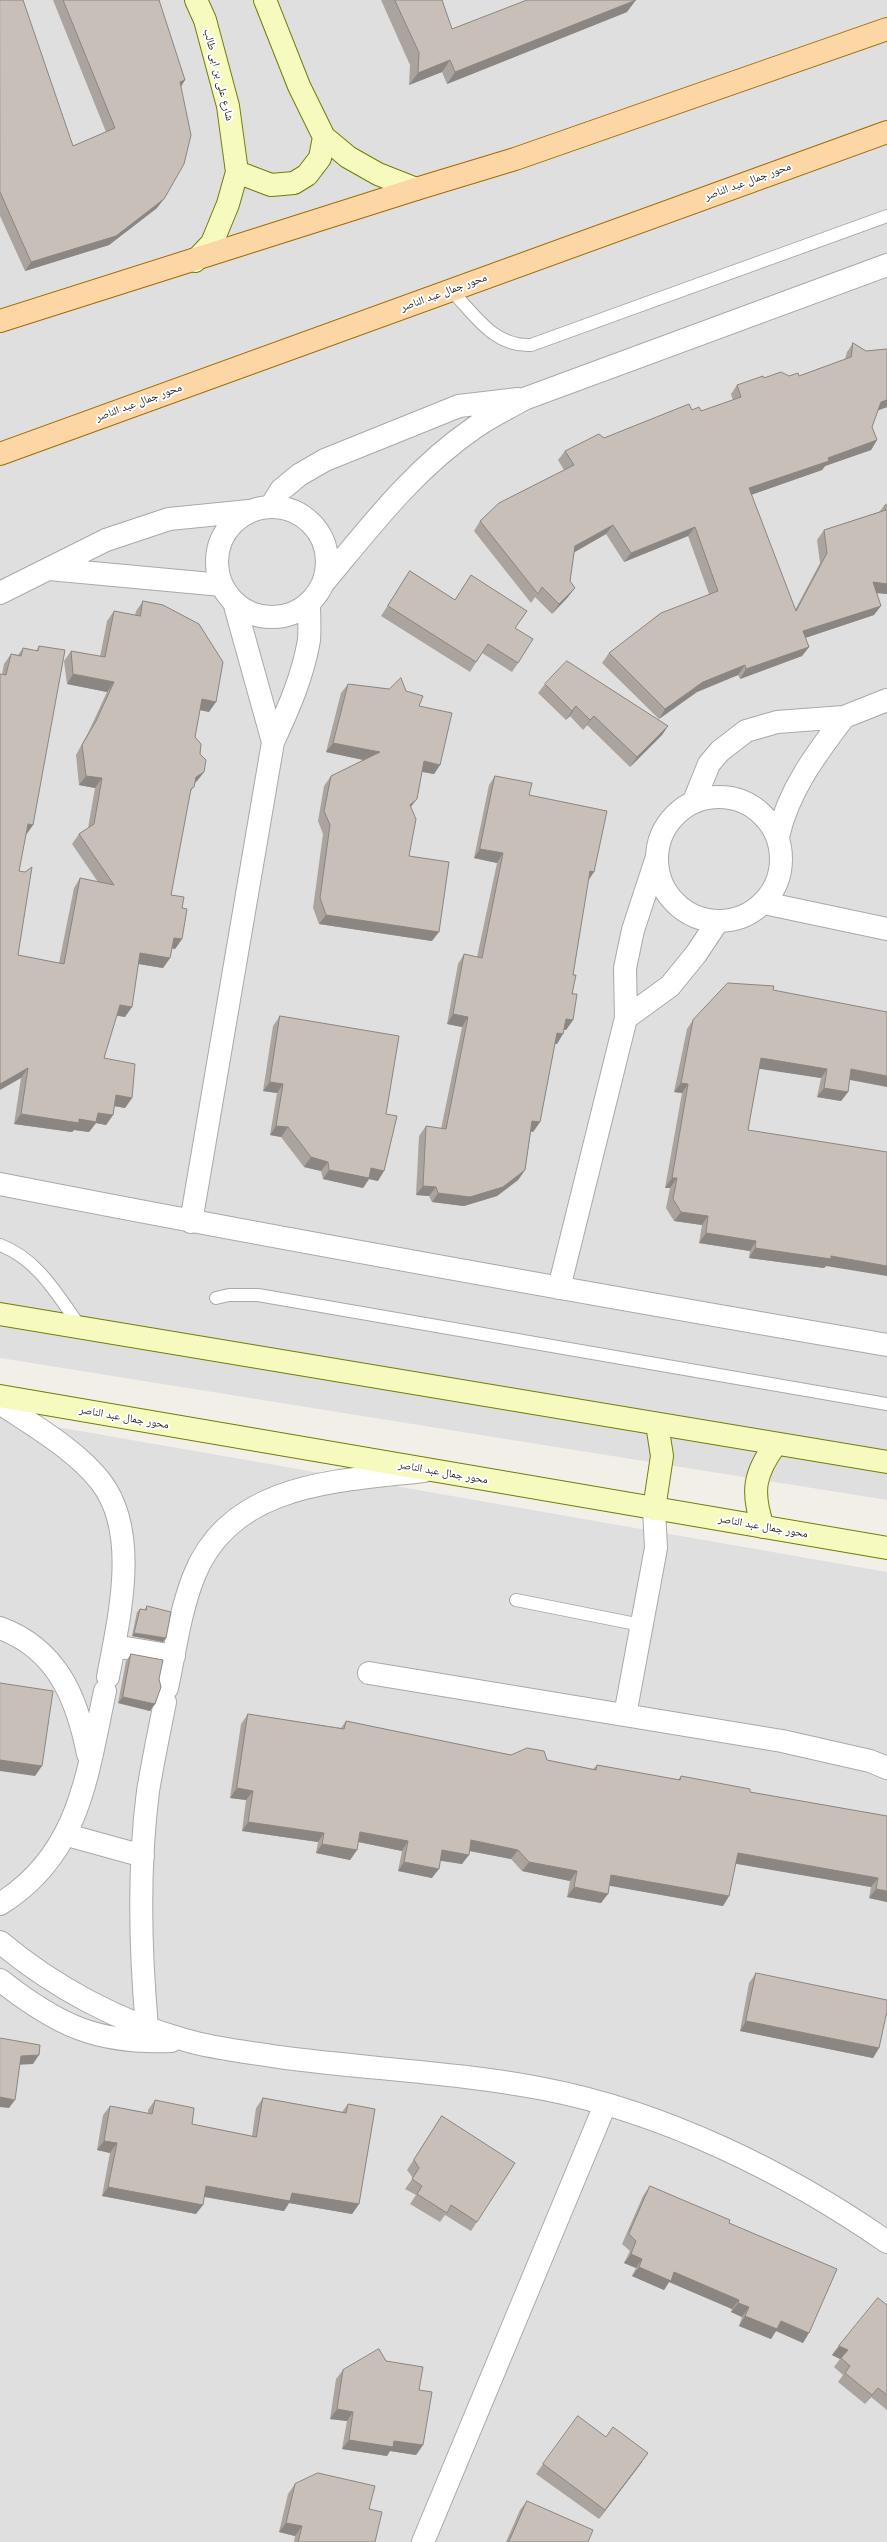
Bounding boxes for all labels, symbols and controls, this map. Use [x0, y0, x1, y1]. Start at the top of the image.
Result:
street label: شارع على بن ابى طالب [200, 28, 236, 122]
street label: محور جمال عبد الناصر [703, 160, 793, 204]
street label: محور جمال عبد الناصر [399, 271, 489, 315]
street label: محور جمال عبد الناصر [94, 381, 184, 425]
street label: محور جمال عبد الناصر [78, 1404, 170, 1432]
street label: محور جمال عبد الناصر [397, 1459, 489, 1487]
street label: محور جمال عبد الناصر [717, 1513, 809, 1541]

